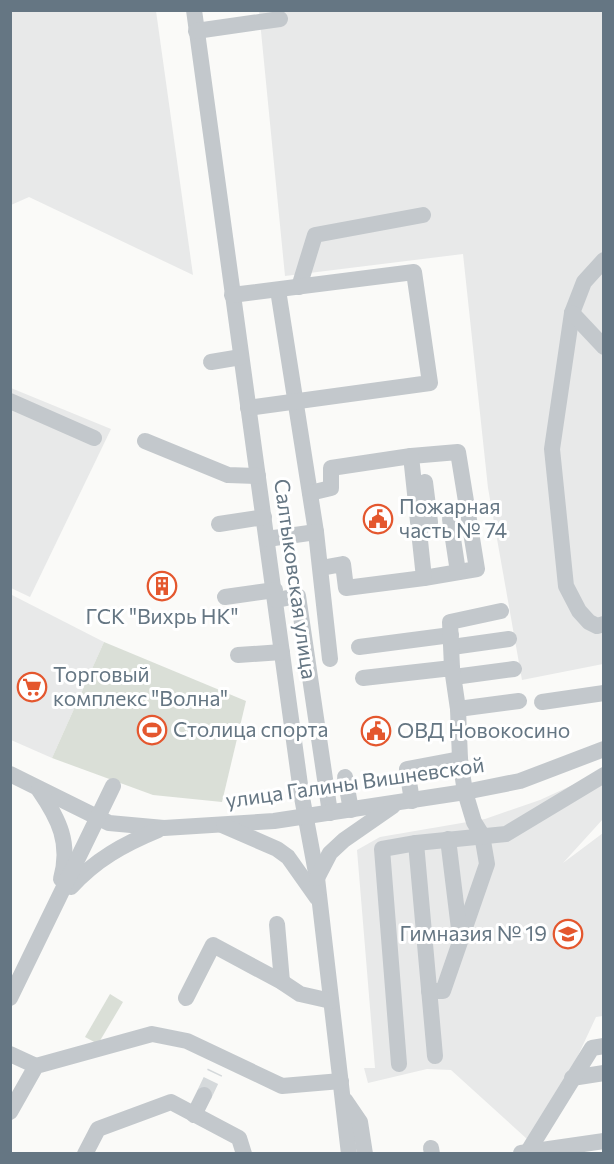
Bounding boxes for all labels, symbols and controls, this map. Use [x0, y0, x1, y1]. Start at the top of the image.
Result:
street label: Салтыковская улица [270, 477, 323, 681]
place label: Пожарная часть № 74 [399, 493, 508, 542]
public building icon: Пожарная часть № 74 [362, 503, 394, 535]
building icon: ГСК "Вихрь НК" [146, 570, 178, 602]
place label: ГСК "Вихрь НК" [86, 603, 239, 628]
place label: Торговый комплекс "Волна" [53, 661, 228, 710]
supermarket icon: Торговый комплекс "Волна" [16, 671, 48, 703]
sports icon: Столица спорта [136, 714, 168, 746]
public building icon: ОВД Новокосино [360, 715, 392, 747]
place label: Столица спорта [173, 716, 328, 741]
place label: ОВД Новокосино [397, 717, 570, 742]
street label: улица Галины Вишневской [224, 751, 486, 812]
school or university icon: Гимназия № 19 [552, 918, 584, 950]
place label: Гимназия № 19 [399, 920, 547, 945]

